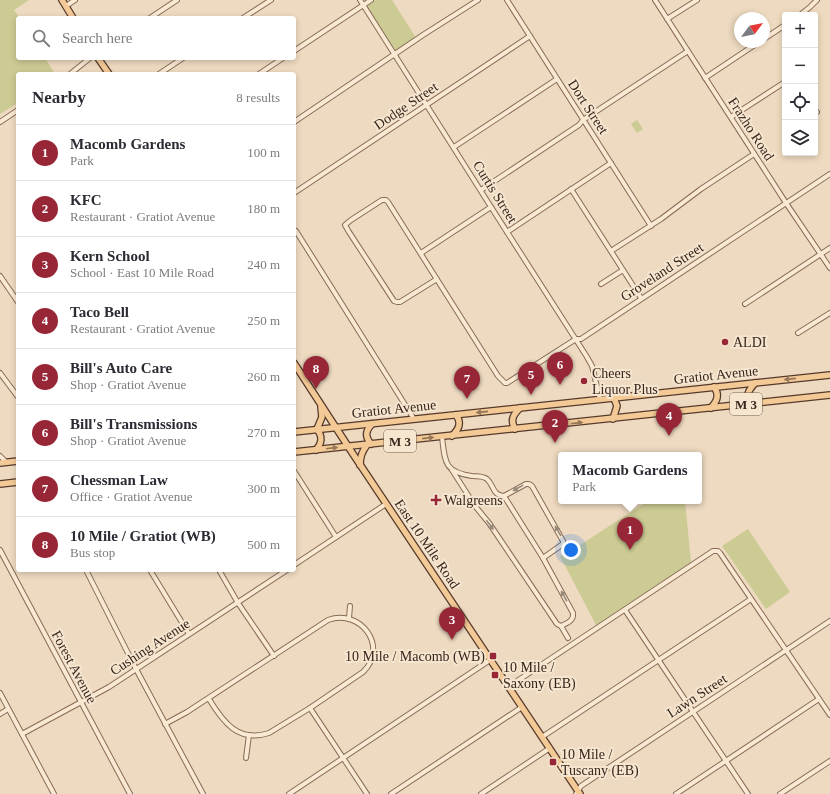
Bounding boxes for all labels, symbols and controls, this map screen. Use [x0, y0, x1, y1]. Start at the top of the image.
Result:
north arrow [734, 12, 770, 48]
map controls [782, 12, 818, 156]
button: + [782, 12, 818, 48]
search box [16, 16, 296, 60]
icon: search [30, 27, 52, 49]
text: Search here [62, 30, 132, 46]
button: − [782, 48, 818, 84]
street label: Dort Street [565, 77, 611, 137]
street label: Dodge Street [371, 79, 441, 133]
button: locate [782, 84, 818, 120]
text: Nearby [32, 88, 86, 107]
text: 8 results [236, 90, 280, 105]
street label: Frazho Road [725, 95, 777, 163]
button: layers [782, 120, 818, 156]
text: Macomb Gardens [70, 136, 185, 152]
text: 1 [42, 145, 48, 160]
text: 100 m [247, 145, 280, 160]
text: Park [70, 153, 94, 168]
street label: Curtis Street [470, 158, 520, 226]
text: KFC [70, 192, 102, 208]
text: 2 [42, 201, 48, 216]
text: 180 m [247, 201, 280, 216]
text: Restaurant · Gratiot Avenue [70, 209, 215, 224]
street label: Groveland Street [618, 240, 706, 304]
text: Kern School [70, 248, 150, 264]
text: 3 [42, 257, 48, 272]
text: 240 m [247, 257, 280, 272]
text: School · East 10 Mile Road [70, 265, 214, 280]
text: Taco Bell [70, 304, 129, 320]
text: 4 [42, 313, 48, 328]
text: 250 m [247, 313, 280, 328]
text: Restaurant · Gratiot Avenue [70, 321, 215, 336]
place label: ALDI [733, 335, 767, 350]
marker: ALDI [720, 337, 730, 347]
pin: 6 [547, 352, 573, 385]
pin: 8 [303, 356, 329, 389]
text: Bill's Auto Care [70, 360, 172, 376]
pin: 5 [518, 362, 544, 395]
street label: Gratiot Avenue [673, 363, 759, 387]
pin: 7 [454, 366, 480, 399]
place label: Cheers Liquor Plus [592, 366, 658, 397]
text: 5 [42, 369, 48, 384]
text: 260 m [247, 369, 280, 384]
marker: Cheers Liquor Plus [579, 376, 589, 386]
one-way arrow [784, 376, 796, 382]
text: Shop · Gratiot Avenue [70, 377, 186, 392]
road number: M 3 [730, 393, 762, 415]
street label: Gratiot Avenue [351, 397, 437, 421]
pin: 4 [656, 403, 682, 436]
one-way arrow [476, 409, 488, 415]
pin: 2 [542, 410, 568, 443]
text: Bill's Transmissions [70, 416, 197, 432]
one-way arrow [571, 419, 583, 426]
text: 6 [42, 425, 48, 440]
text: 270 m [247, 425, 280, 440]
road number: M 3 [384, 430, 416, 452]
text: Shop · Gratiot Avenue [70, 433, 186, 448]
one-way arrow [422, 435, 434, 442]
one-way arrow [325, 445, 338, 451]
popup [558, 452, 702, 504]
text: Macomb Gardens [572, 462, 688, 478]
text: Chessman Law [70, 472, 168, 488]
text: Park [572, 479, 596, 494]
text: 7 [42, 481, 48, 496]
text: 300 m [247, 481, 280, 496]
one-way arrow [512, 485, 523, 492]
text: Office · Gratiot Avenue [70, 489, 193, 504]
place label: Walgreens [444, 493, 503, 508]
marker: Walgreens [431, 495, 441, 505]
street label: East 10 Mile Road [392, 496, 462, 592]
pin: 1 [617, 517, 643, 550]
one-way arrow [485, 520, 493, 530]
one-way arrow [554, 525, 561, 537]
text: 10 Mile / Gratiot (WB) [70, 528, 216, 544]
text: 8 [42, 537, 48, 552]
text: 500 m [247, 537, 280, 552]
your location [561, 540, 581, 560]
text: Bus stop [70, 545, 115, 560]
one-way arrow [561, 590, 567, 602]
pin: 3 [439, 607, 465, 640]
street label: Cushing Avenue [107, 616, 193, 678]
street label: Forest Avenue [49, 628, 99, 706]
place label: 10 Mile / Macomb (WB) [345, 649, 485, 665]
marker: 10 Mile / Macomb (WB) [488, 651, 498, 661]
place label: 10 Mile / Saxony (EB) [503, 660, 576, 692]
marker: 10 Mile / Saxony (EB) [490, 670, 500, 680]
street label: Lawn Street [664, 671, 730, 721]
place label: 10 Mile / Tuscany (EB) [561, 747, 639, 779]
marker: 10 Mile / Tuscany (EB) [548, 757, 558, 767]

